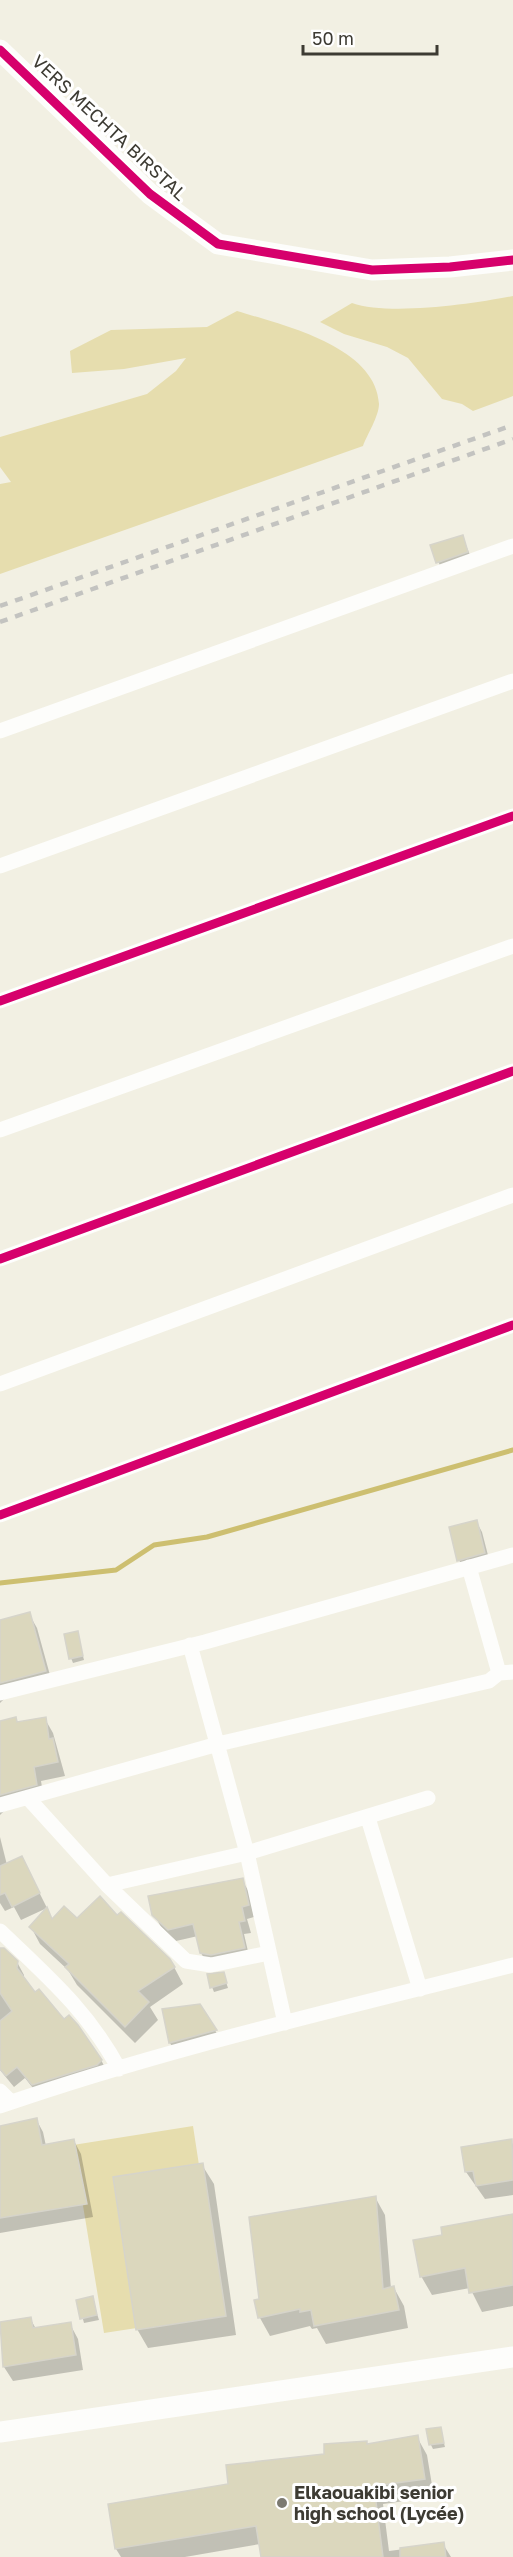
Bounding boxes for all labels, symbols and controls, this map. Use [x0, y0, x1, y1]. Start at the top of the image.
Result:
scale bar [303, 18, 436, 56]
text: 50 m [312, 27, 354, 49]
street label: VERS MECHTA BIRSTAL [28, 50, 191, 205]
place label: Elkaouakibi senior high school (Lycée) [294, 2481, 464, 2524]
marker: Elkaouakibi senior high school (Lycée) [275, 2496, 289, 2510]

